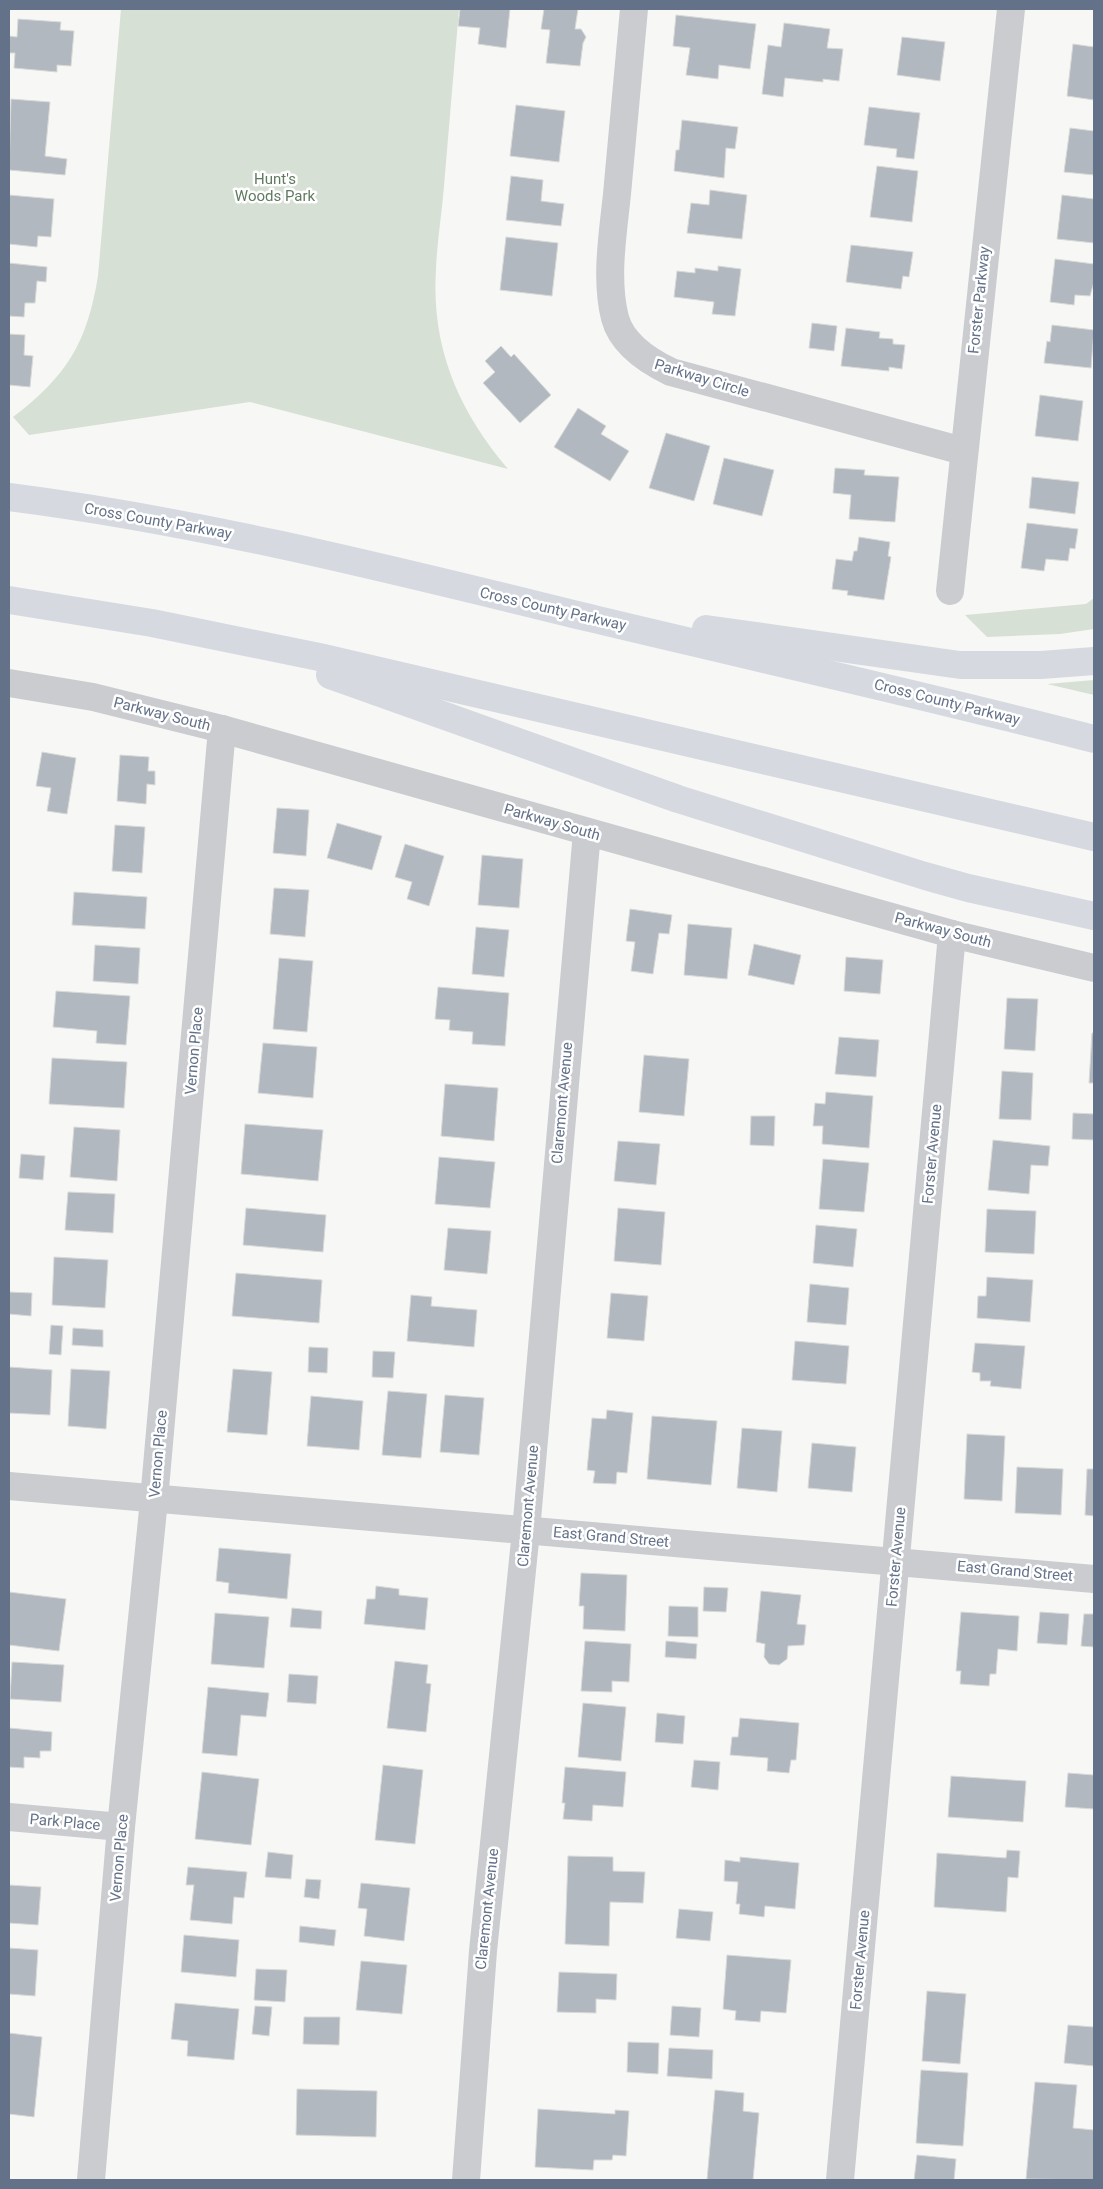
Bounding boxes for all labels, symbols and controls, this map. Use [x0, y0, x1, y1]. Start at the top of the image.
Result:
park label: Hunt's Woods Park [235, 170, 316, 205]
street label: Forster Parkway [964, 245, 994, 355]
street label: Parkway Circle [652, 355, 752, 401]
street label: Cross County Parkway [83, 499, 233, 543]
street label: Cross County Parkway [478, 583, 628, 635]
street label: Cross County Parkway [872, 675, 1022, 729]
street label: Parkway South [112, 693, 212, 735]
street label: Parkway South [502, 800, 602, 844]
street label: Parkway South [893, 908, 993, 952]
street label: Vernon Place [181, 1006, 207, 1096]
street label: Claremont Avenue [548, 1041, 576, 1165]
street label: Forster Avenue [919, 1103, 945, 1205]
street label: Vernon Place [145, 1409, 171, 1499]
street label: Claremont Avenue [514, 1444, 542, 1568]
street label: Forster Avenue [883, 1506, 909, 1608]
street label: East Grand Street [552, 1523, 670, 1551]
street label: East Grand Street [956, 1557, 1074, 1585]
street label: Park Place [29, 1810, 101, 1834]
street label: Vernon Place [106, 1813, 132, 1903]
street label: Claremont Avenue [472, 1847, 502, 1971]
street label: Forster Avenue [847, 1909, 873, 2011]

